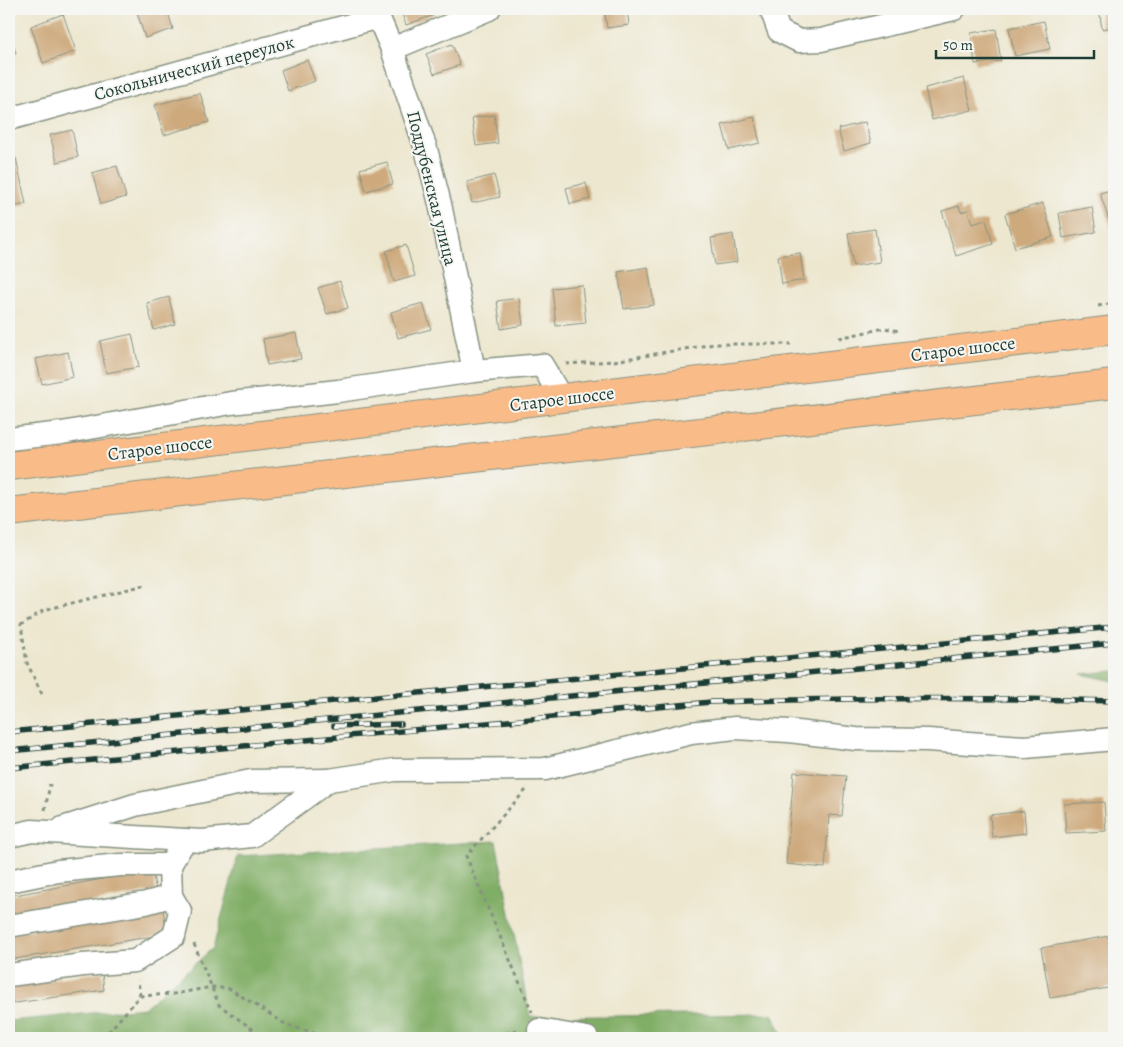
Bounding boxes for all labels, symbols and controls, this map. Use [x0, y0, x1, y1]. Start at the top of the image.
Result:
scale bar [936, 28, 1093, 60]
street label: Сокольнический переулок [91, 30, 297, 106]
text: 50 m [943, 35, 973, 55]
street label: Поддубенская улица [401, 108, 463, 269]
street label: Старое шоссе [909, 331, 1017, 367]
street label: Старое шоссе [508, 381, 616, 417]
street label: Старое шоссе [106, 430, 214, 466]

